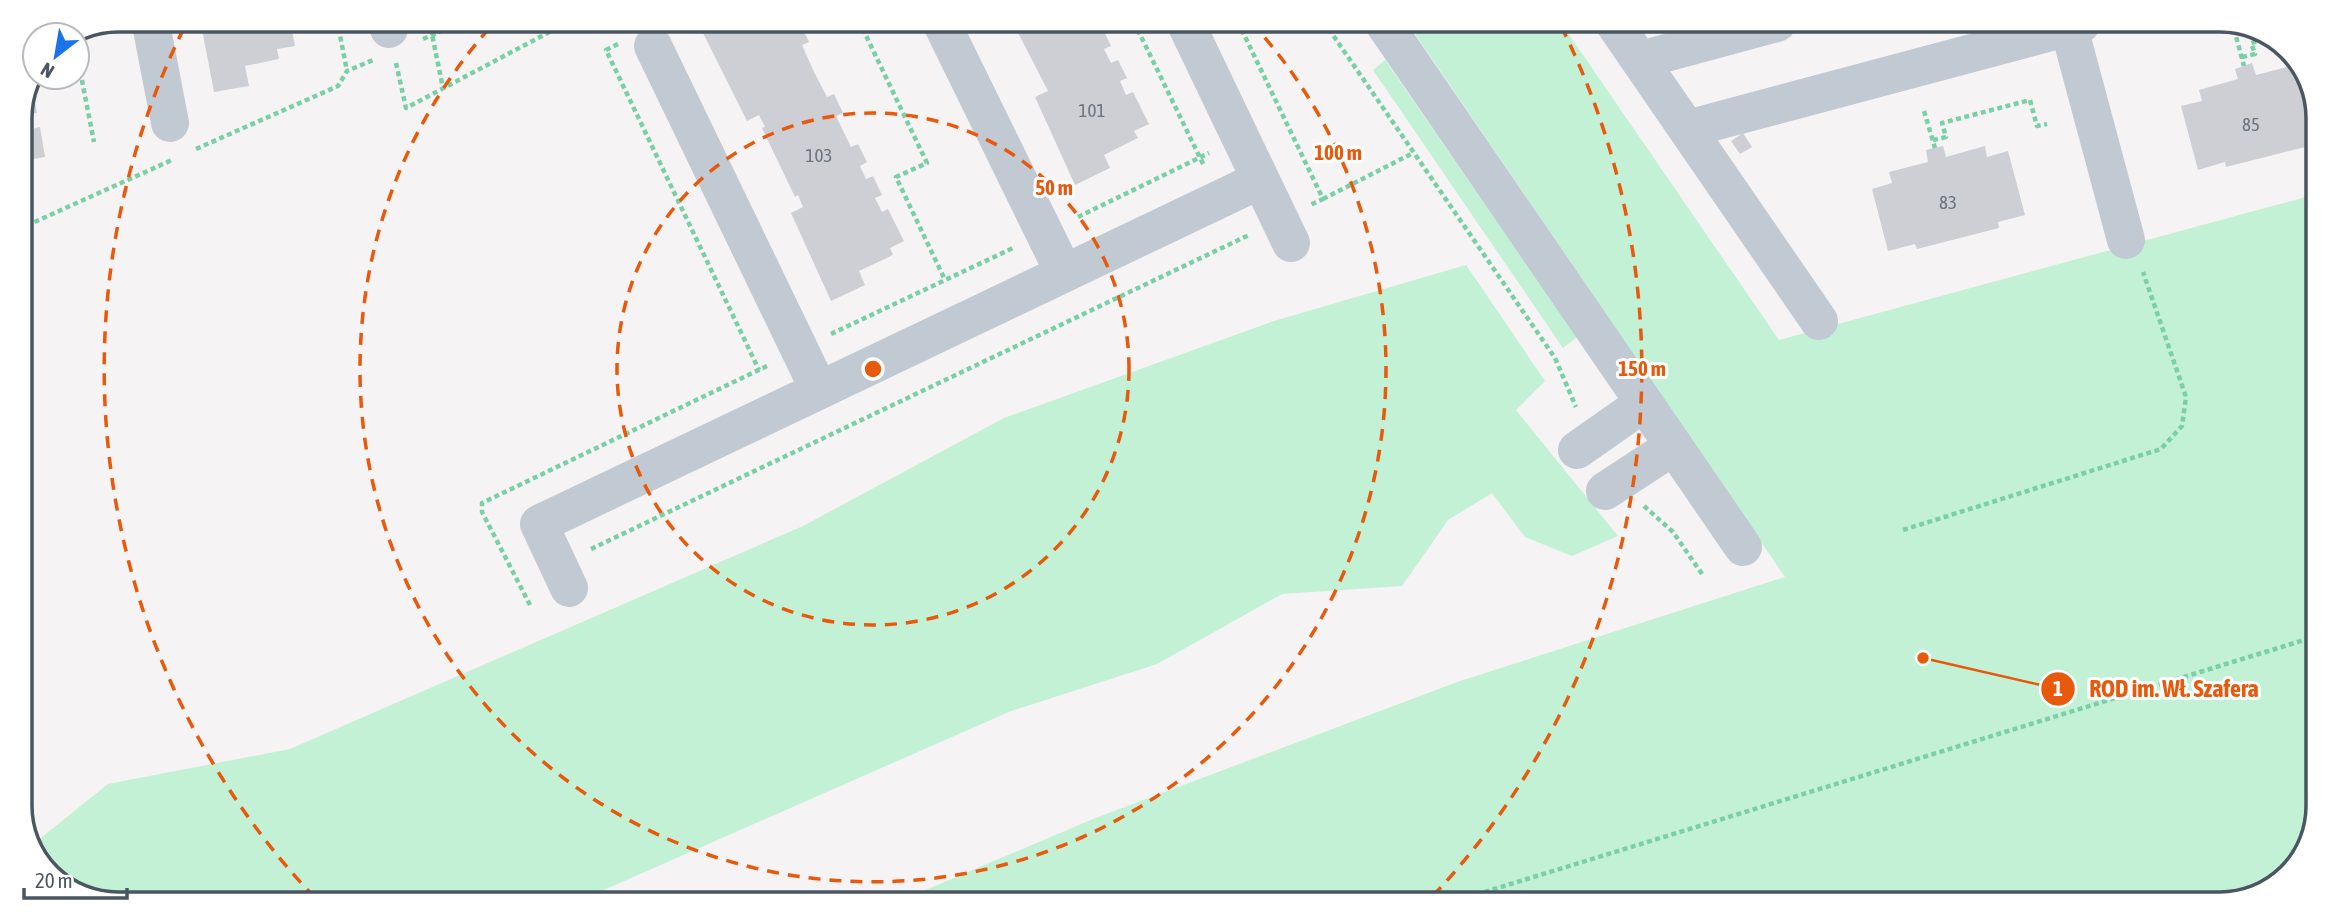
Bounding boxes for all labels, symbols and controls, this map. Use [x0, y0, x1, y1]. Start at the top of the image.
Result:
north arrow [21, 21, 91, 91]
text: N [37, 58, 58, 83]
house number: 101 [1079, 99, 1105, 121]
house number: 85 [2242, 113, 2260, 135]
text: 100 m [1314, 140, 1362, 164]
house number: 103 [806, 144, 832, 166]
text: 50 m [1035, 175, 1073, 199]
house number: 83 [1939, 191, 1957, 213]
text: 150 m [1618, 356, 1666, 380]
centre of rings [861, 357, 885, 381]
callout: ROD im. Wł. Szafera [2040, 666, 2273, 711]
text: ROD im. Wł. Szafera [2089, 675, 2259, 702]
text: 1 [2053, 676, 2063, 700]
scale bar [24, 856, 128, 900]
text: 20 m [35, 868, 73, 892]

